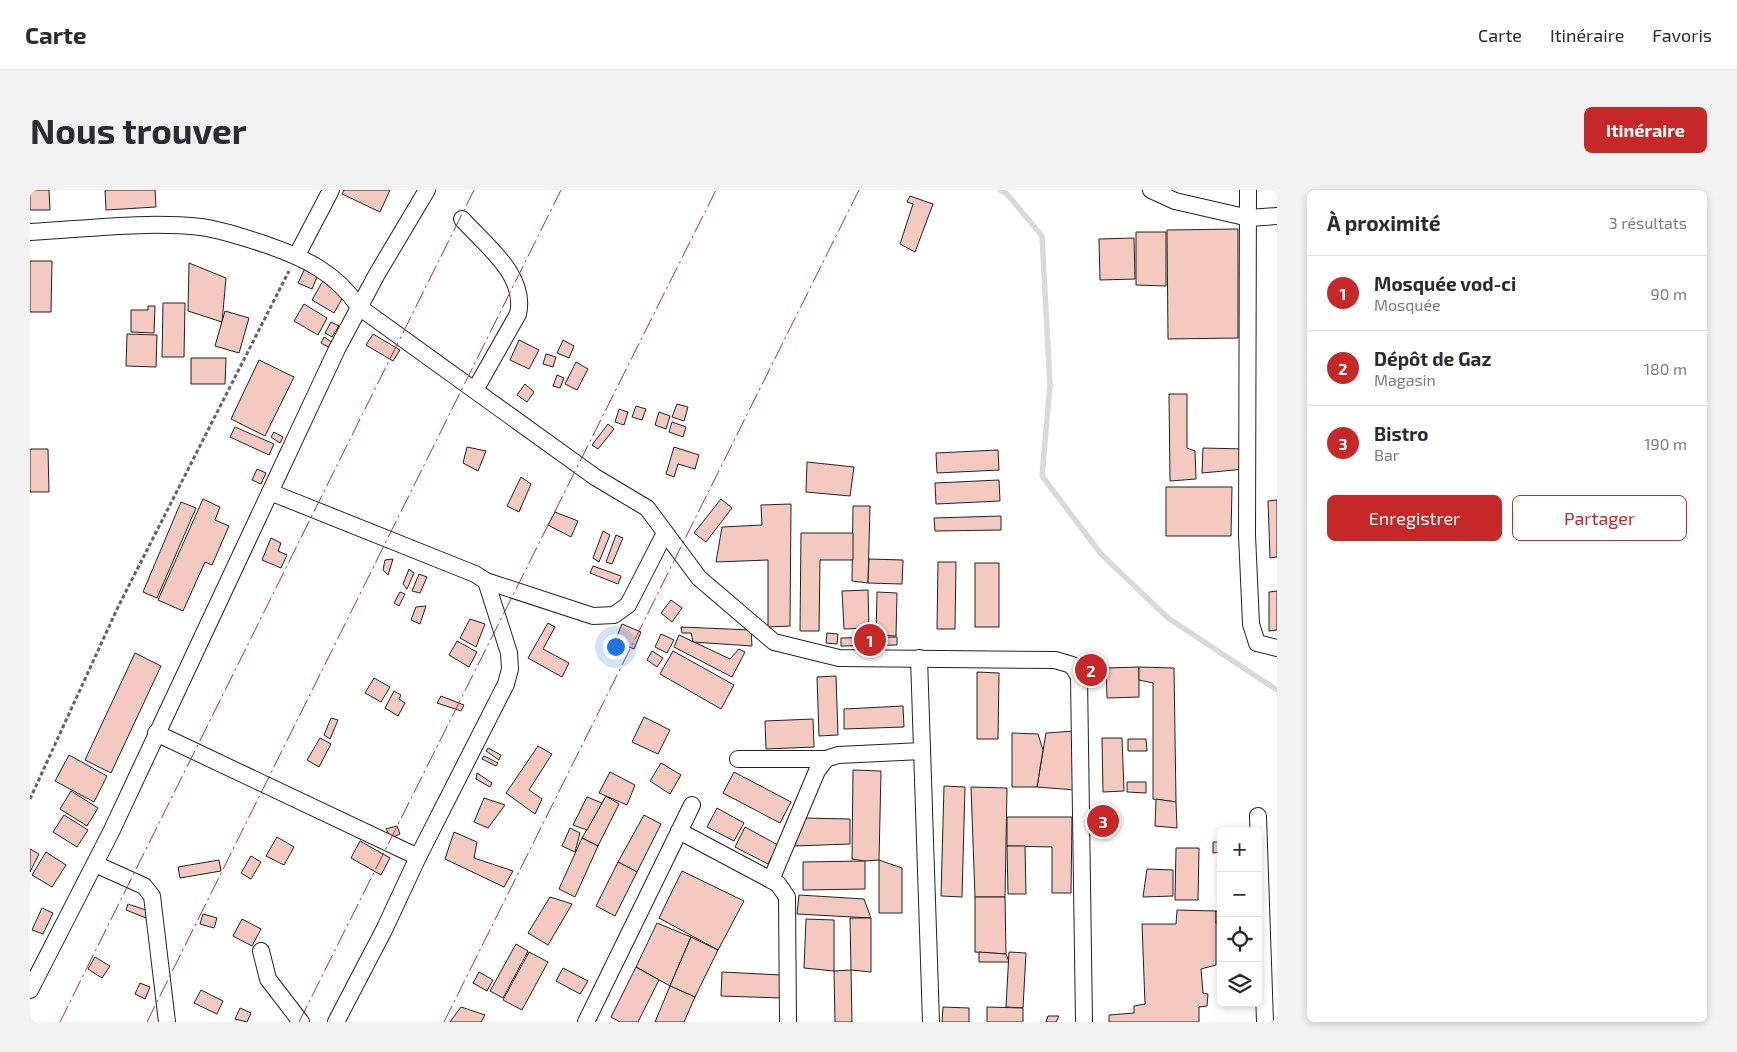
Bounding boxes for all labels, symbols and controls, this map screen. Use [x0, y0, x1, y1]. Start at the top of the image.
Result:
text: Carte [25, 20, 86, 49]
text: Carte [1478, 24, 1522, 46]
text: Itinéraire [1550, 24, 1624, 46]
text: Favoris [1652, 24, 1712, 46]
button: Itinéraire [1584, 107, 1707, 153]
text: Nous trouver [30, 109, 247, 151]
text: À proximité [1327, 210, 1441, 235]
text: 3 résultats [1609, 213, 1687, 232]
text: Mosquée vod-ci [1374, 272, 1516, 295]
text: 1 [1340, 284, 1346, 303]
text: 90 m [1651, 284, 1687, 303]
text: Mosquée [1374, 295, 1441, 314]
text: Dépôt de Gaz [1374, 347, 1491, 370]
text: 2 [1338, 359, 1348, 378]
text: 180 m [1644, 359, 1687, 378]
text: Magasin [1374, 370, 1436, 389]
text: Bistro [1374, 422, 1428, 445]
text: 3 [1338, 434, 1348, 453]
text: 190 m [1644, 434, 1687, 453]
text: Bar [1374, 445, 1399, 464]
button: Enregistrer [1327, 495, 1502, 541]
button: Partager [1512, 495, 1687, 541]
pin: 1 [854, 621, 886, 659]
your location [603, 634, 629, 660]
pin: 2 [1075, 651, 1107, 689]
pin: 3 [1087, 802, 1119, 840]
map controls [1217, 827, 1262, 1007]
button: + [1217, 827, 1262, 872]
button: − [1217, 872, 1262, 917]
button: locate [1217, 917, 1262, 962]
button: layers [1217, 962, 1262, 1007]

